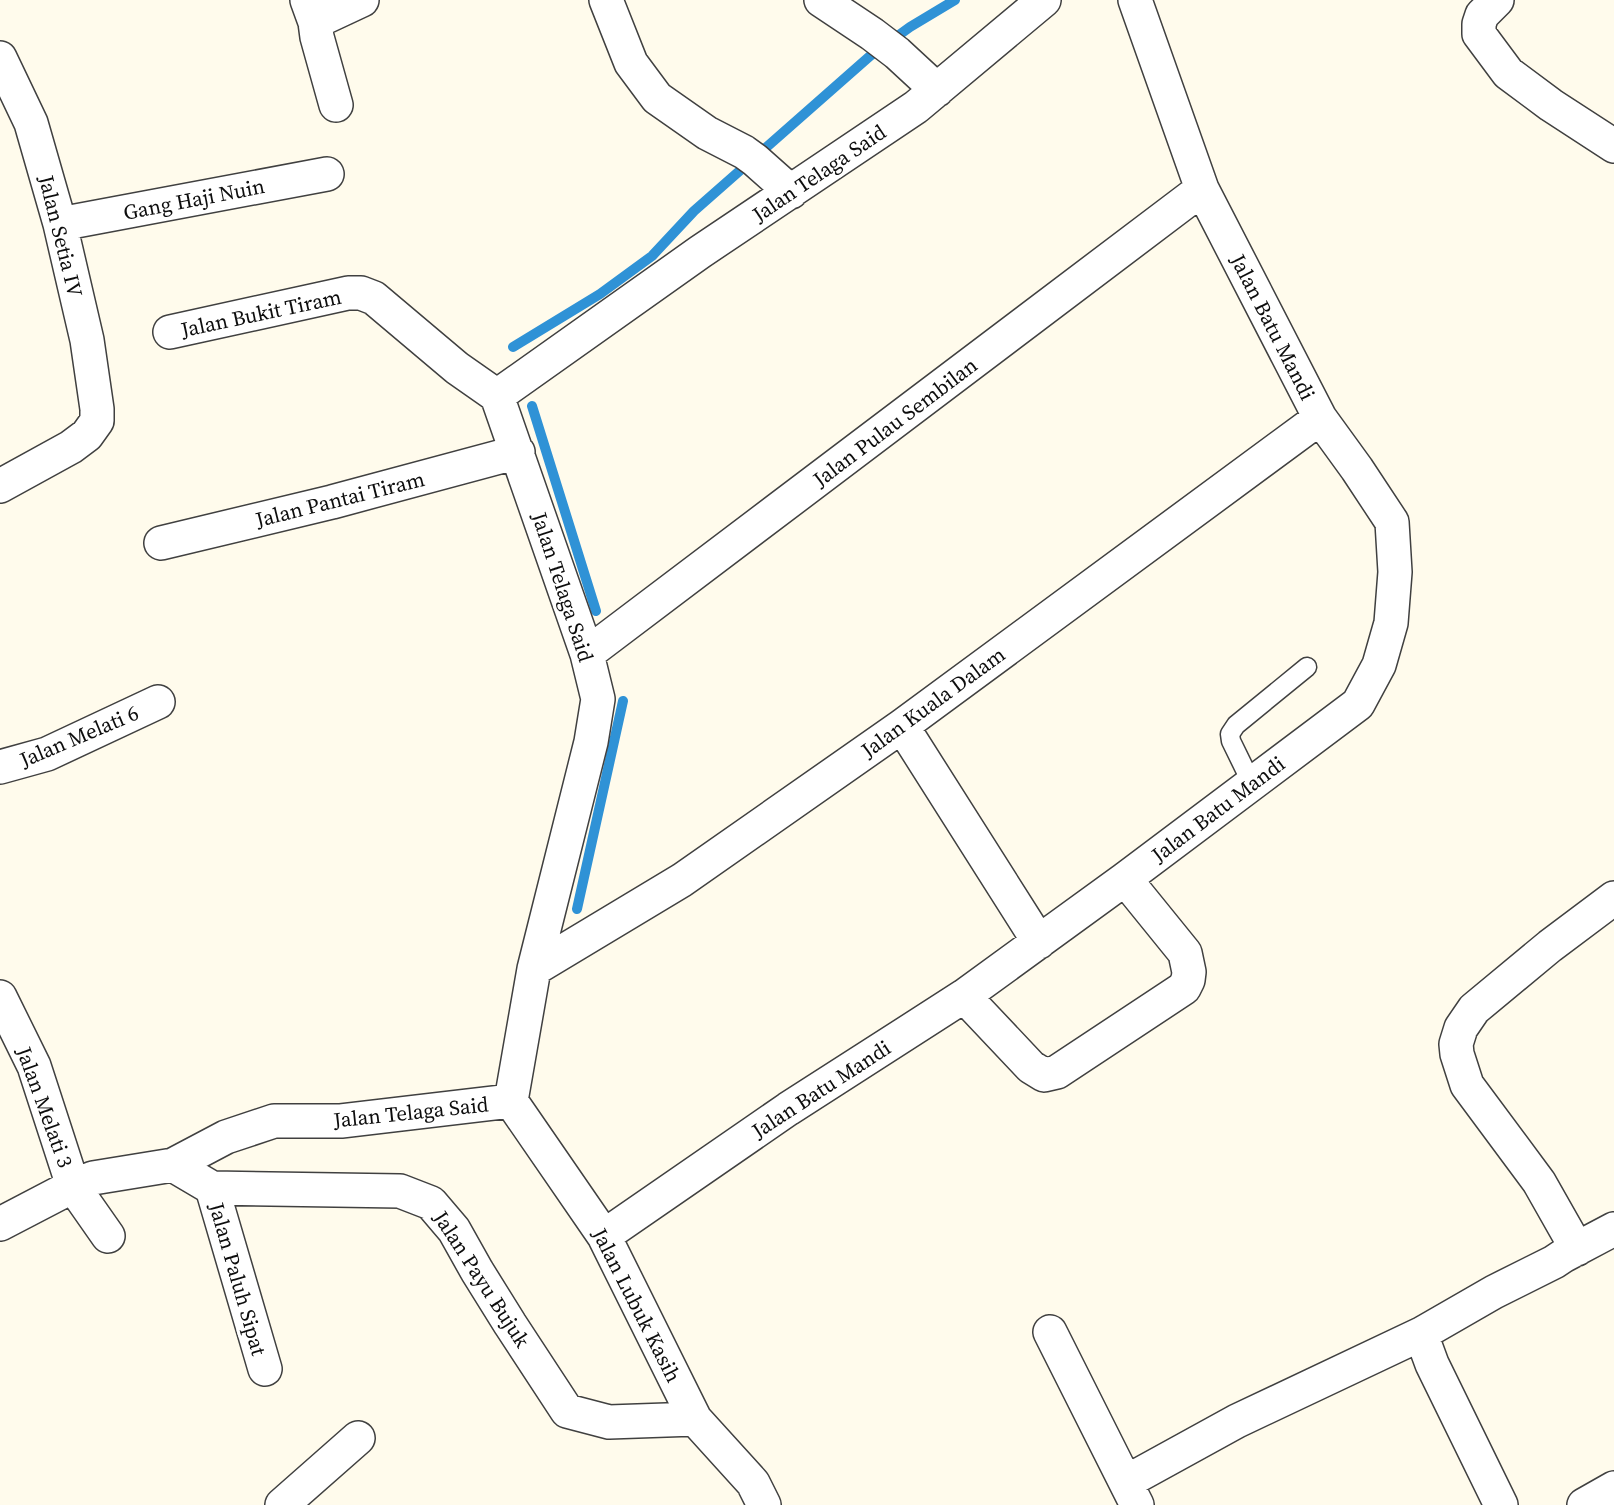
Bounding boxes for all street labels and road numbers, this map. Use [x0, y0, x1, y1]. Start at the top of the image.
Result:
street label: Jalan Telaga Said [746, 117, 892, 229]
street label: Jalan Setia IV [32, 171, 90, 300]
street label: Gang Haji Nuin [121, 171, 267, 227]
street label: Jalan Batu Mandi [1223, 248, 1322, 405]
street label: Jalan Bukit Tiram [177, 282, 344, 344]
street label: Jalan Pulau Sembilan [806, 350, 983, 494]
street label: Jalan Pantai Tiram [252, 464, 428, 534]
street label: Jalan Telaga Said [525, 508, 601, 666]
street label: Jalan Kuala Dalam [854, 640, 1011, 765]
street label: Jalan Melati 6 [14, 698, 143, 774]
street label: Jalan Batu Mandi [1145, 749, 1291, 869]
street label: Jalan Batu Mandi [745, 1033, 896, 1145]
street label: Jalan Melati 3 [9, 1042, 80, 1171]
street label: Jalan Telaga Said [331, 1089, 490, 1135]
street label: Jalan Paluh Sipat [202, 1198, 274, 1359]
street label: Jalan Payu Bujuk [426, 1204, 537, 1353]
street label: Jalan Lubuk Kasih [585, 1222, 688, 1387]

